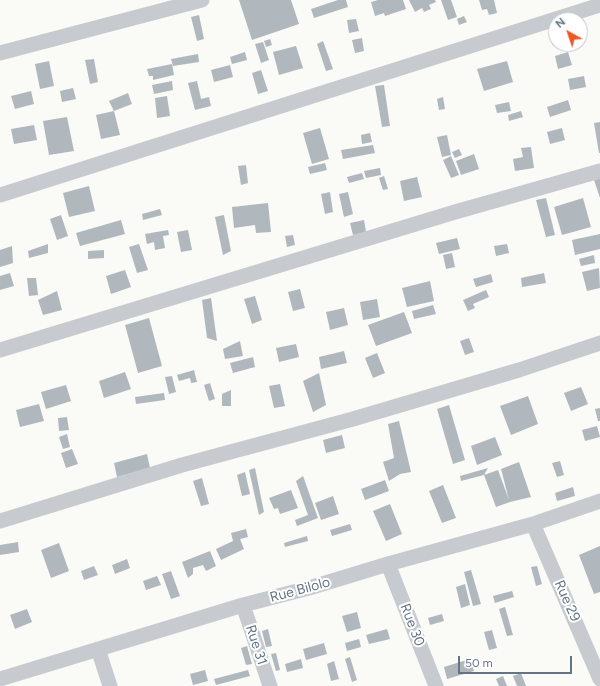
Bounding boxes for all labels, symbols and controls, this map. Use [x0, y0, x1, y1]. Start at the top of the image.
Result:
north arrow [548, 12, 588, 52]
text: N [553, 15, 568, 31]
street label: Rue Bilolo [268, 574, 332, 606]
street label: Rue 29 [550, 578, 584, 624]
street label: Rue 30 [396, 601, 428, 649]
street label: Rue 31 [242, 623, 270, 667]
scale bar [460, 648, 574, 674]
text: 50 m [465, 656, 493, 670]

